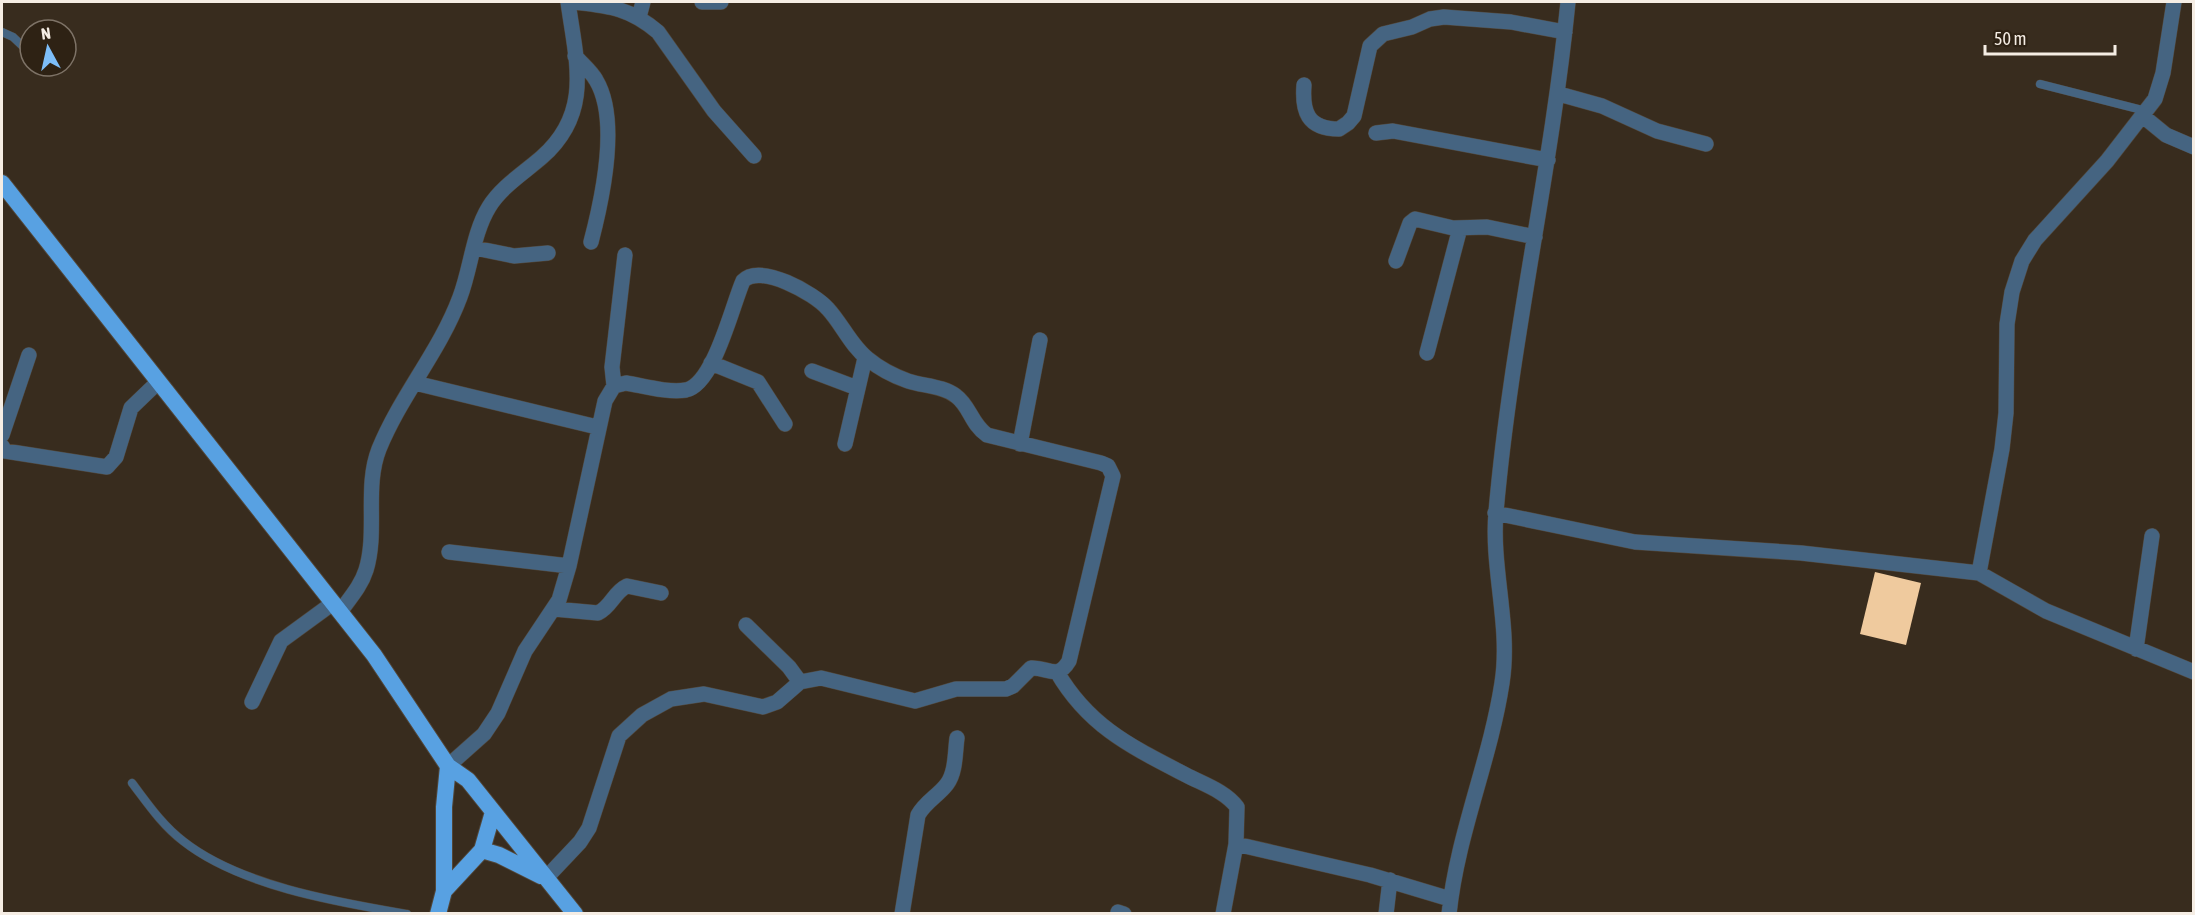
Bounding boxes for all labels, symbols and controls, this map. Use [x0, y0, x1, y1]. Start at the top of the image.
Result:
north arrow [18, 18, 78, 78]
scale bar [1985, 18, 2116, 56]
text: N [40, 24, 52, 43]
text: 50 m [1994, 28, 2026, 49]

